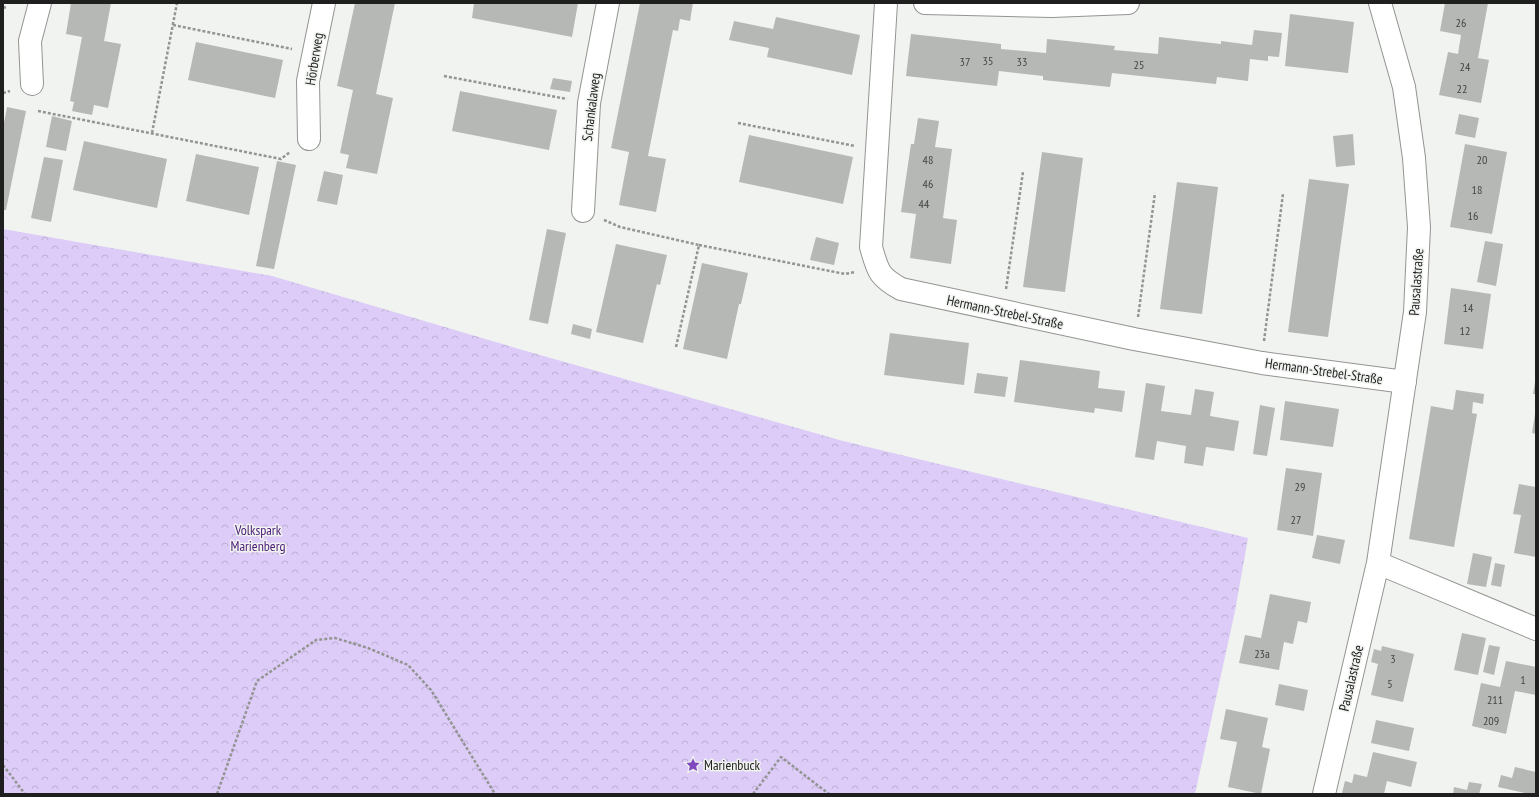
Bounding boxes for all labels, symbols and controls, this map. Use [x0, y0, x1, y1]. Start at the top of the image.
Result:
house number: 26 [1456, 15, 1466, 30]
street label: Hörberweg [301, 31, 327, 87]
house number: 35 [983, 53, 993, 68]
house number: 37 [960, 54, 970, 69]
house number: 33 [1017, 54, 1027, 69]
house number: 25 [1134, 57, 1144, 72]
house number: 24 [1460, 59, 1471, 74]
street label: Schankalaweg [578, 72, 604, 142]
house number: 22 [1457, 81, 1467, 96]
house number: 48 [923, 152, 933, 167]
house number: 20 [1477, 152, 1487, 167]
house number: 46 [923, 176, 933, 191]
house number: 18 [1472, 182, 1482, 197]
house number: 44 [919, 196, 930, 211]
house number: 16 [1468, 208, 1478, 223]
street label: Pausalastraße [1405, 248, 1427, 316]
street label: Hermann-Strebel-Straße [945, 291, 1065, 333]
house number: 14 [1463, 300, 1474, 315]
house number: 12 [1460, 323, 1470, 338]
street label: Hermann-Strebel-Straße [1264, 354, 1384, 388]
house number: 29 [1295, 479, 1305, 494]
house number: 27 [1291, 512, 1301, 527]
park label: Volkspark Marienberg [230, 521, 286, 555]
street label: Pausalastraße [1335, 643, 1367, 713]
house number: 23a [1254, 646, 1270, 661]
house number: 3 [1390, 651, 1396, 666]
house number: 1 [1520, 672, 1526, 687]
house number: 5 [1387, 676, 1393, 691]
house number: 211 [1487, 692, 1503, 707]
house number: 209 [1483, 713, 1499, 728]
place label: Marienbuck [704, 756, 760, 774]
place icon: Marienbuck [685, 757, 701, 773]

